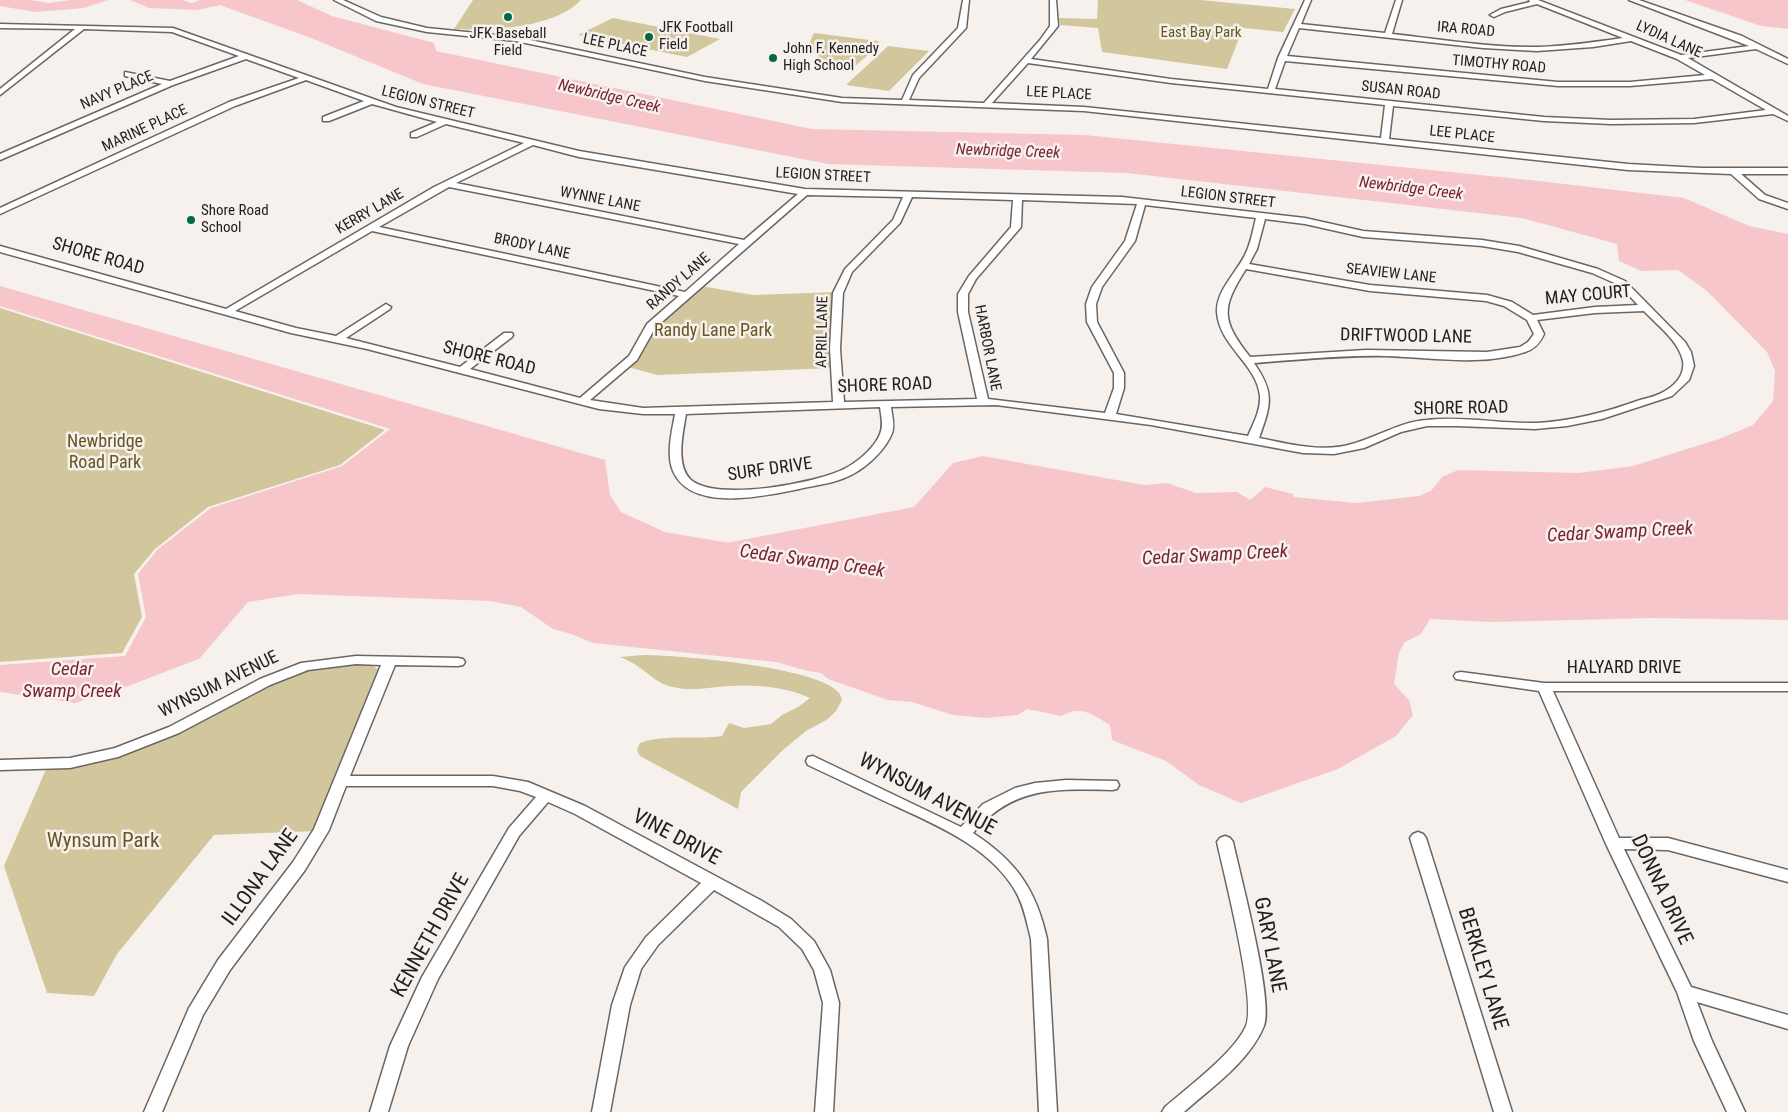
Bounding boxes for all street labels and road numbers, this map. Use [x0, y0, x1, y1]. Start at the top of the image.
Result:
street label: LYDIA LANE [1633, 17, 1705, 63]
street label: IRA ROAD [1436, 19, 1496, 41]
street label: LEE PLACE [581, 30, 649, 62]
street label: TIMOTHY ROAD [1451, 52, 1547, 78]
street label: NAVY PLACE [78, 68, 156, 114]
street label: SUSAN ROAD [1361, 78, 1441, 104]
street label: LEGION STREET [380, 83, 476, 123]
street label: LEE PLACE [1026, 83, 1092, 105]
street label: MARINE PLACE [99, 101, 191, 157]
street label: LEE PLACE [1428, 123, 1496, 147]
street label: LEGION STREET [775, 165, 871, 187]
street label: WYNNE LANE [558, 183, 642, 217]
street label: LEGION STREET [1180, 183, 1276, 213]
street label: KERRY LANE [333, 185, 407, 239]
street label: BRODY LANE [492, 230, 572, 264]
street label: SHORE ROAD [49, 234, 147, 280]
street label: RANDY LANE [644, 250, 714, 314]
street label: SEAVIEW LANE [1345, 260, 1437, 288]
street label: MAY COURT [1544, 281, 1632, 311]
street label: APRIL LANE [813, 296, 833, 368]
street label: HARBOR LANE [970, 303, 1004, 393]
street label: DRIFTWOOD LANE [1340, 325, 1472, 349]
street label: SHORE ROAD [440, 337, 538, 381]
street label: SHORE ROAD [837, 374, 933, 398]
street label: SHORE ROAD [1413, 397, 1509, 421]
street label: SURF DRIVE [726, 453, 814, 487]
street label: WYNSUM AVENUE [156, 647, 282, 723]
street label: HALYARD DRIVE [1567, 657, 1681, 679]
street label: WYNSUM AVENUE [854, 748, 1000, 842]
street label: VINE DRIVE [628, 804, 724, 872]
street label: ILLONA LANE [218, 825, 304, 931]
street label: DONNA DRIVE [1625, 831, 1697, 949]
street label: KENNETH DRIVE [387, 870, 475, 1002]
street label: GARY LANE [1247, 895, 1291, 995]
street label: BERKLEY LANE [1451, 905, 1513, 1033]

